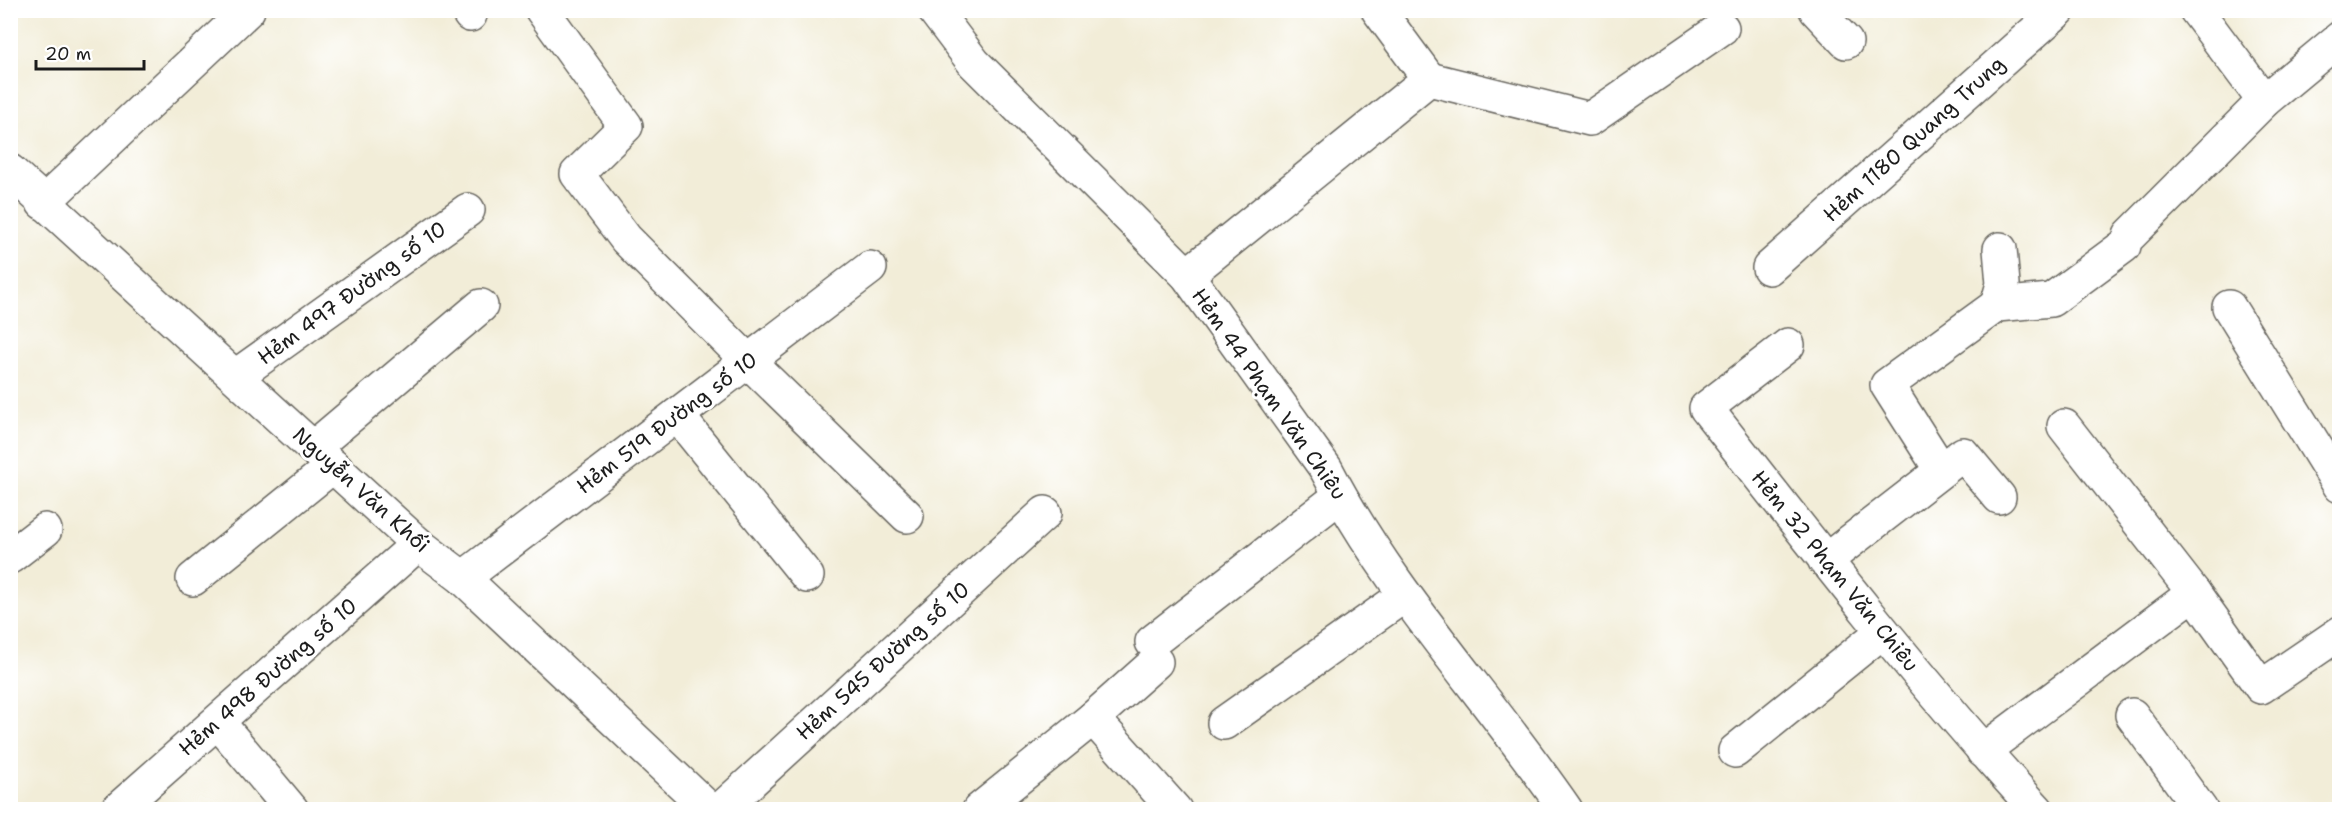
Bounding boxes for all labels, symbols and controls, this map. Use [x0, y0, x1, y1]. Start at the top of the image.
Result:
scale bar [36, 33, 144, 71]
text: 20 m [45, 42, 91, 66]
street label: Hẻm 1180 Quang Trung [1817, 50, 2011, 228]
street label: Hẻm 497 Đường số 10 [252, 215, 452, 371]
street label: Hẻm 44 Phạm Văn Chiêu [1185, 283, 1353, 505]
street label: Hẻm 519 Đường số 10 [571, 346, 763, 500]
street label: Nguyễn Văn Khối [287, 421, 435, 559]
street label: Hẻm 32 Phạm Văn Chiêu [1745, 464, 1925, 678]
street label: Hẻm 545 Đường số 10 [790, 575, 976, 747]
street label: Hẻm 498 Đường số 10 [173, 592, 363, 762]

